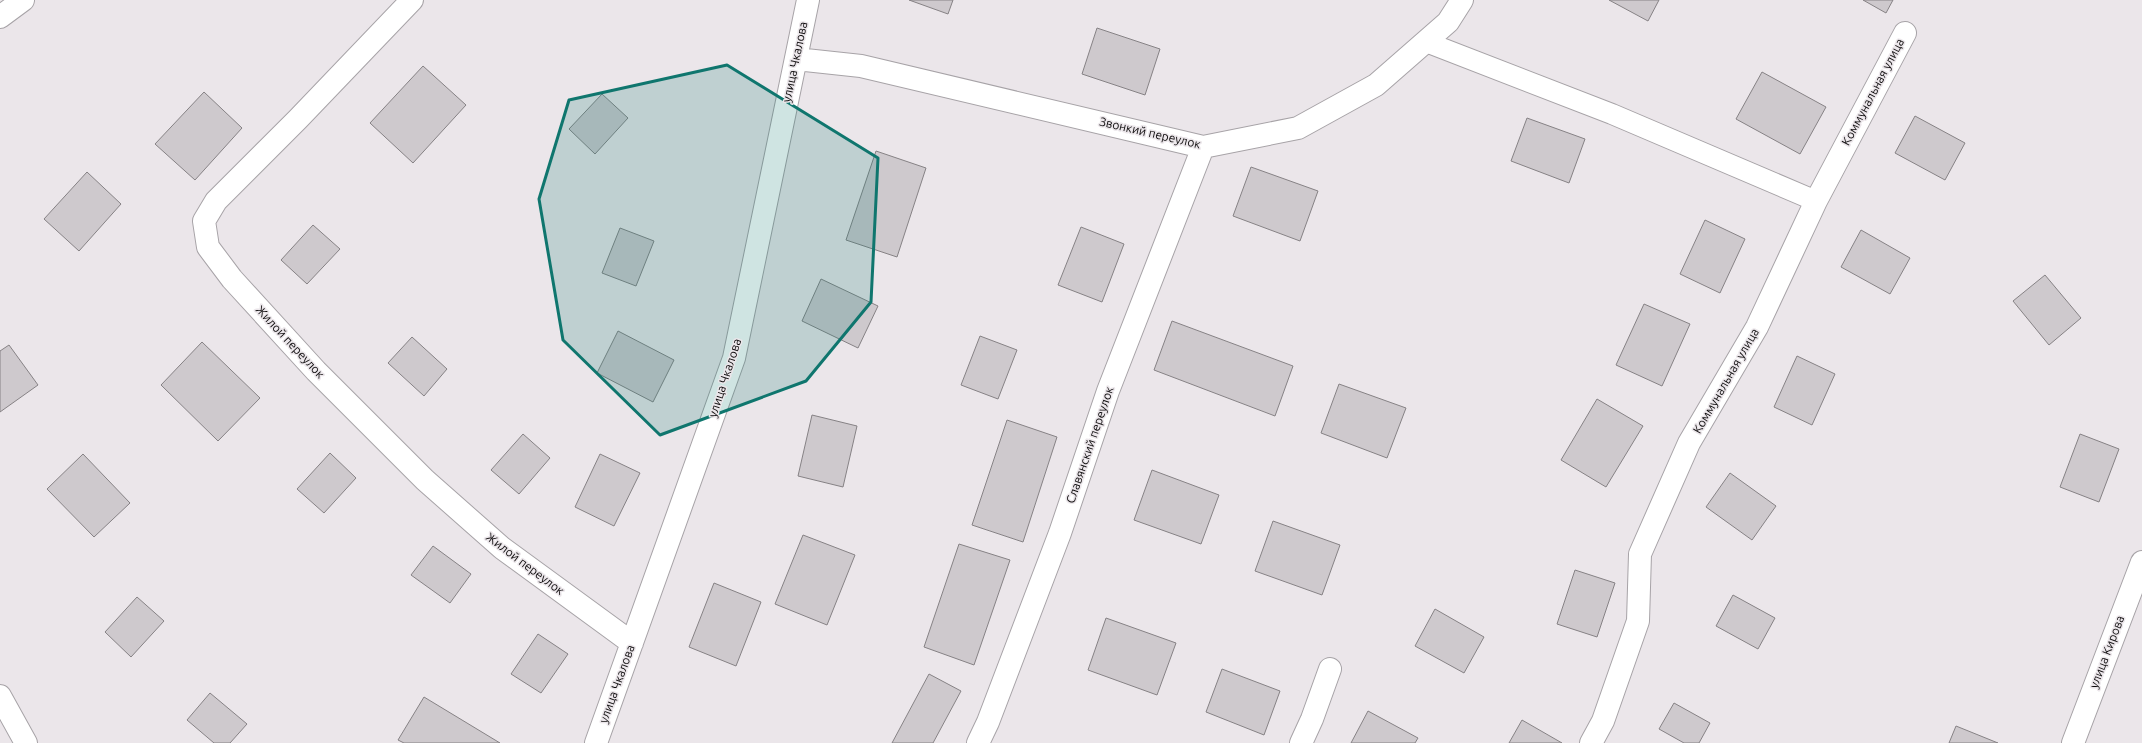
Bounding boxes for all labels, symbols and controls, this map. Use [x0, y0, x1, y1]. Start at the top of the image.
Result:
street label: улица Чкалова [780, 20, 809, 103]
street label: Коммунальная улица [1839, 36, 1906, 147]
street label: Звонкий переулок [1098, 115, 1202, 150]
street label: Жилой переулок [253, 303, 327, 381]
street label: Коммунальная улица [1690, 326, 1761, 436]
street label: улица Чкалова [706, 337, 743, 419]
street label: Славянский переулок [1063, 385, 1116, 505]
street label: Жилой переулок [484, 530, 567, 597]
street label: улица Кирова [2087, 614, 2126, 690]
street label: улица Чкалова [596, 643, 637, 725]

